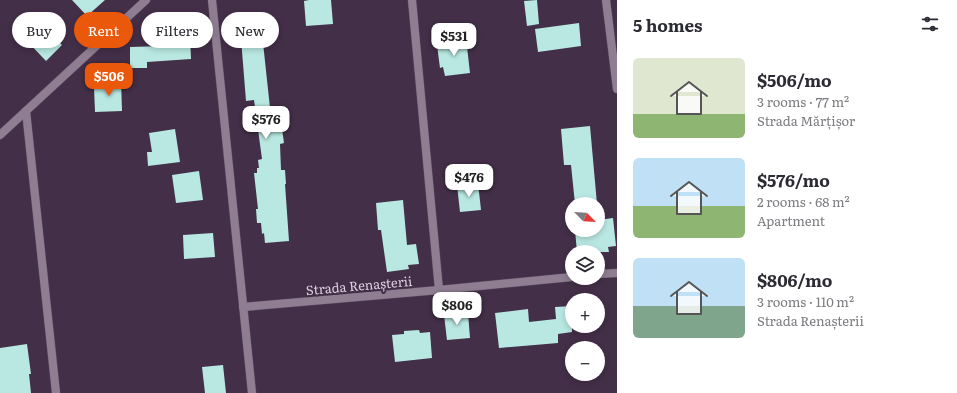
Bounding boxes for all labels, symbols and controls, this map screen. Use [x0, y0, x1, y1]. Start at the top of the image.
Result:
chip: Buy [12, 12, 66, 48]
chip: Rent [74, 12, 133, 48]
chip: Filters [141, 12, 213, 48]
chip: New [221, 12, 279, 48]
text: 5 homes [633, 12, 703, 37]
icon: filters [919, 13, 941, 35]
pin: $531 [430, 23, 478, 57]
text: $531 [440, 26, 468, 45]
pin: $506 [85, 63, 133, 97]
text: $506 [94, 66, 124, 85]
text: $506/mo [757, 67, 832, 92]
icon: home [665, 74, 713, 122]
text: 3 rooms · 77 m² [757, 92, 849, 111]
pin: $576 [242, 106, 290, 140]
text: $576 [251, 109, 281, 128]
text: Strada Mărțișor [757, 111, 855, 130]
pin: $476 [445, 164, 493, 198]
text: $476 [454, 167, 484, 186]
text: $576/mo [757, 167, 830, 192]
icon: home [665, 174, 713, 222]
text: 2 rooms · 68 m² [757, 192, 850, 211]
north arrow [565, 197, 605, 237]
map controls [565, 197, 605, 381]
text: Apartment [757, 211, 825, 230]
button: layers [565, 245, 605, 285]
text: $806/mo [757, 267, 832, 292]
street label: Strada Renașterii [305, 271, 414, 299]
icon: home [665, 274, 713, 322]
pin: $806 [433, 292, 481, 326]
text: 3 rooms · 110 m² [757, 292, 854, 311]
button: + [565, 293, 605, 333]
text: $806 [442, 295, 473, 314]
text: Strada Renașterii [757, 311, 864, 330]
button: − [565, 341, 605, 381]

